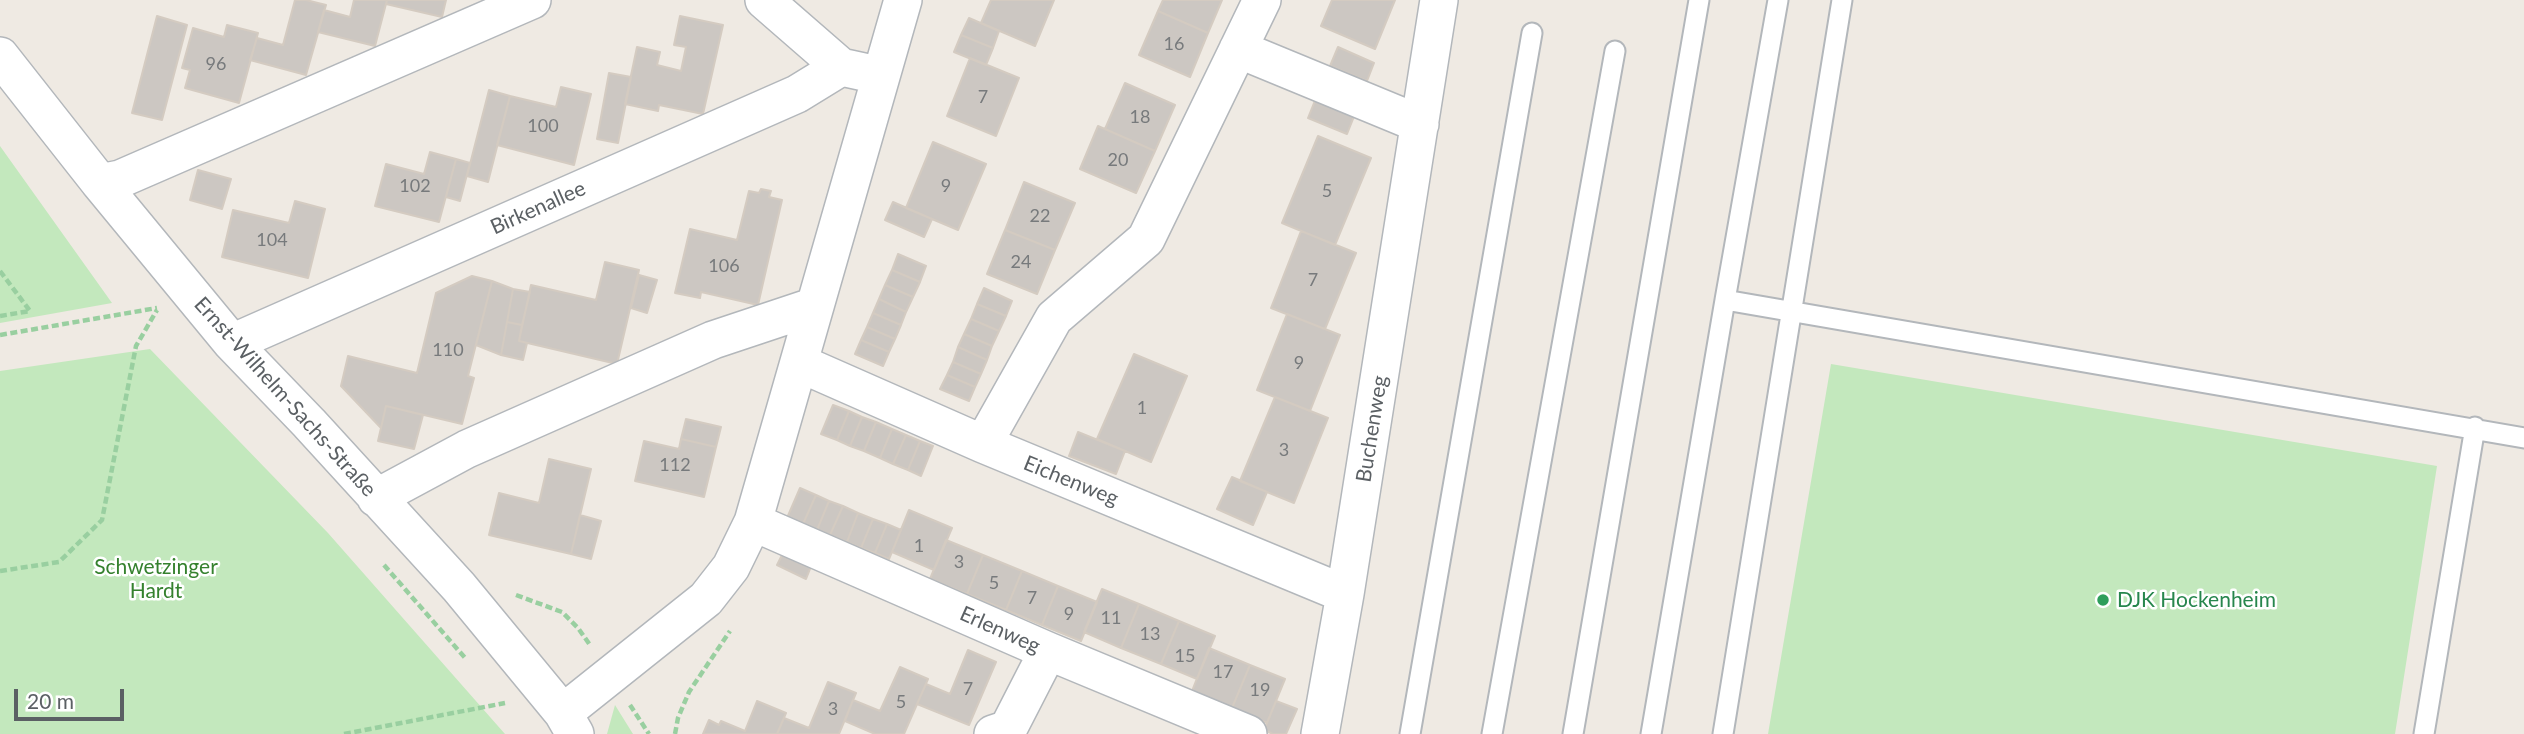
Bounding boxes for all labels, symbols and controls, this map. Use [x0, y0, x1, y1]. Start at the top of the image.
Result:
house number: 16 [1164, 33, 1184, 55]
house number: 96 [206, 53, 226, 75]
house number: 7 [978, 86, 988, 108]
house number: 18 [1130, 106, 1150, 128]
house number: 100 [527, 115, 559, 137]
house number: 20 [1108, 149, 1128, 171]
house number: 102 [399, 175, 431, 197]
house number: 9 [941, 175, 951, 197]
street label: Birkenallee [487, 176, 589, 240]
house number: 5 [1322, 180, 1332, 202]
house number: 22 [1030, 205, 1050, 227]
house number: 104 [256, 229, 288, 251]
house number: 24 [1011, 251, 1031, 273]
house number: 106 [708, 255, 740, 277]
house number: 7 [1308, 269, 1318, 291]
street label: Ernst-Wilhelm-Sachs-Straße [189, 292, 381, 502]
house number: 110 [432, 339, 464, 361]
house number: 9 [1294, 352, 1304, 374]
street label: Buchenweg [1351, 374, 1393, 484]
house number: 1 [1137, 397, 1147, 419]
house number: 3 [1279, 439, 1289, 461]
street label: Eichenweg [1020, 451, 1122, 511]
house number: 112 [659, 454, 691, 476]
house number: 1 [914, 535, 924, 557]
house number: 3 [954, 551, 964, 573]
park label: Schwetzinger Hardt [94, 554, 218, 604]
house number: 5 [989, 572, 999, 594]
house number: 7 [1027, 587, 1037, 609]
place label: DJK Hockenheim [2117, 587, 2276, 613]
marker: DJK Hockenheim [2095, 592, 2111, 608]
street label: Erlenweg [956, 601, 1044, 659]
house number: 9 [1064, 603, 1074, 625]
house number: 11 [1101, 607, 1121, 629]
house number: 13 [1140, 623, 1160, 645]
house number: 15 [1175, 645, 1195, 667]
house number: 17 [1213, 661, 1233, 683]
scale bar [18, 674, 128, 718]
house number: 7 [963, 678, 973, 700]
house number: 19 [1250, 679, 1270, 701]
text: 20 m [27, 688, 74, 713]
house number: 5 [896, 691, 906, 713]
house number: 3 [828, 698, 838, 720]

